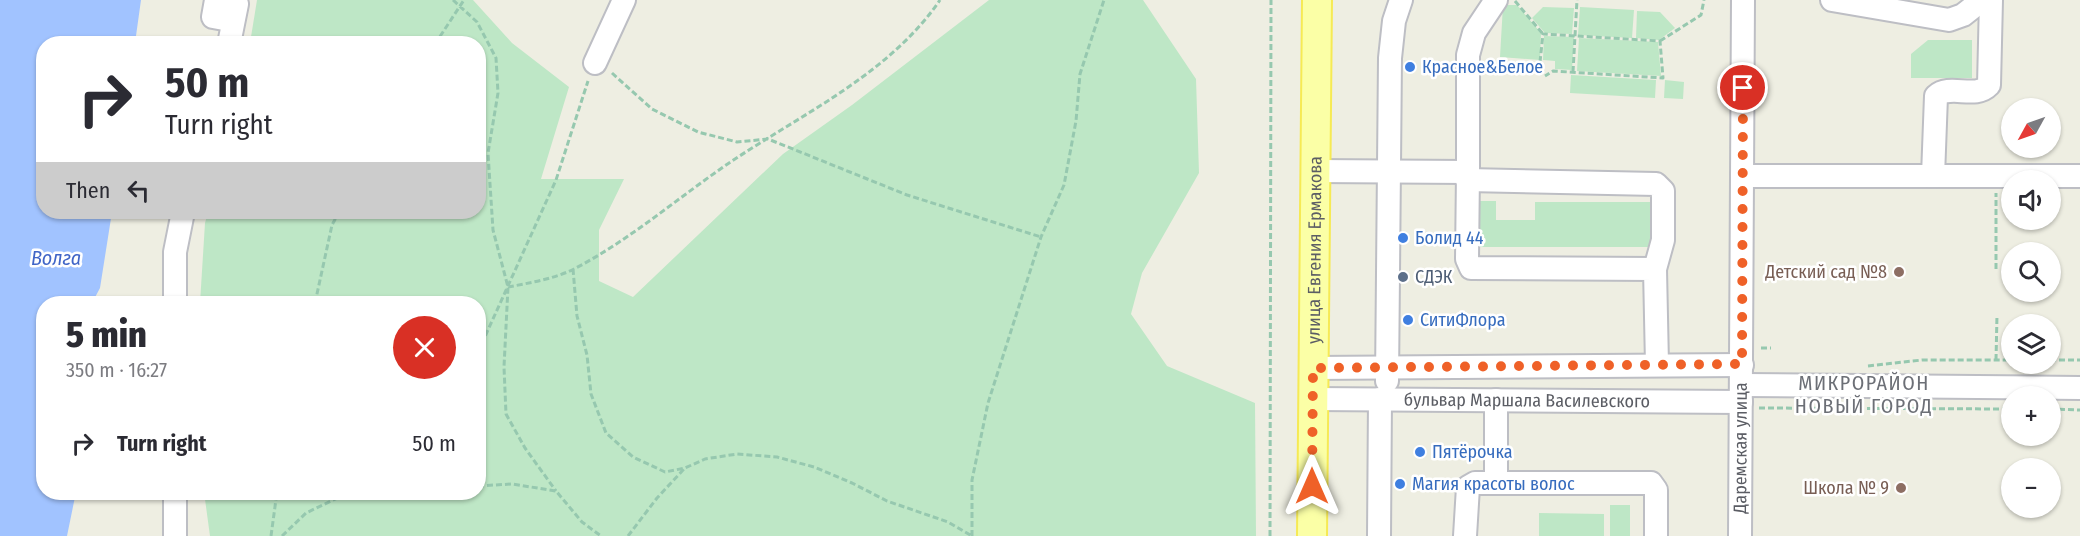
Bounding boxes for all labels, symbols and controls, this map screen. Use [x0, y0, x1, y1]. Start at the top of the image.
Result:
place label: Красное&Белое [1422, 56, 1543, 78]
text: 50 m [165, 58, 249, 108]
icon: right [66, 60, 144, 138]
marker: Красное&Белое [1403, 60, 1417, 74]
pin [1717, 62, 1768, 113]
icon: arrive [1726, 71, 1759, 104]
north arrow [2001, 98, 2061, 158]
map controls [2001, 98, 2061, 518]
text: Turn right [165, 109, 273, 141]
street label: улица Евгения Ермакова [1303, 156, 1327, 344]
button: sound [2001, 170, 2061, 230]
icon: left [122, 174, 155, 207]
text: Then [66, 177, 110, 204]
place label: Болид 44 [1415, 227, 1484, 249]
marker: Болид 44 [1396, 231, 1410, 245]
button: search [2001, 242, 2061, 302]
water label: Волга [31, 246, 81, 270]
place label: Детский сад №8 [1764, 261, 1887, 283]
marker: Детский сад №8 [1892, 265, 1906, 279]
place label: СДЭК [1415, 266, 1453, 288]
marker: СДЭК [1396, 270, 1410, 284]
place label: СитиФлора [1420, 309, 1506, 331]
text: 5 min [66, 313, 147, 357]
marker: СитиФлора [1401, 313, 1415, 327]
button: layers [2001, 314, 2061, 374]
button: close [393, 316, 456, 379]
text: 350 m · 16:27 [66, 358, 167, 382]
district label: МИКРОРАЙОН НОВЫЙ ГОРОД [1795, 371, 1933, 418]
street label: Даремская улица [1729, 382, 1752, 515]
button: + [2001, 386, 2061, 446]
street label: бульвар Маршала Василевского [1404, 389, 1650, 412]
icon: right [66, 427, 99, 460]
text: Turn right [117, 430, 206, 457]
text: 50 m [412, 430, 456, 457]
place label: Пятёрочка [1432, 441, 1513, 463]
marker: Пятёрочка [1413, 445, 1427, 459]
position arrow [1280, 454, 1344, 518]
button: − [2001, 458, 2061, 518]
place label: Магия красоты волос [1412, 473, 1575, 495]
marker: Магия красоты волос [1393, 477, 1407, 491]
place label: Школа № 9 [1803, 477, 1889, 499]
marker: Школа № 9 [1894, 481, 1908, 495]

